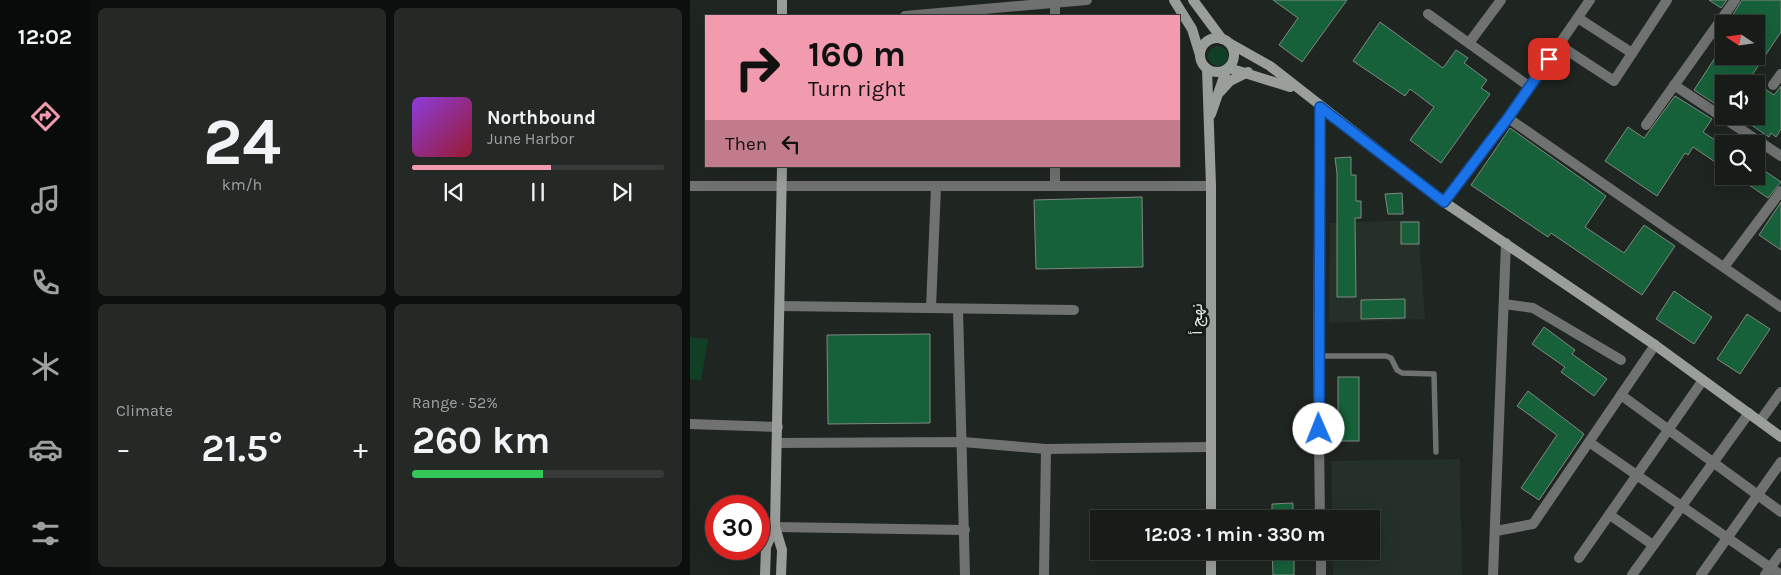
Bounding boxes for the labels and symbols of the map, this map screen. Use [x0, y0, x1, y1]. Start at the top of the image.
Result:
north arrow [1715, 15, 1765, 65]
pin [1528, 38, 1570, 80]
street label: نهج أ [1187, 303, 1208, 335]
position arrow [1292, 402, 1344, 454]
speed limit sign: 30 [705, 495, 770, 560]

